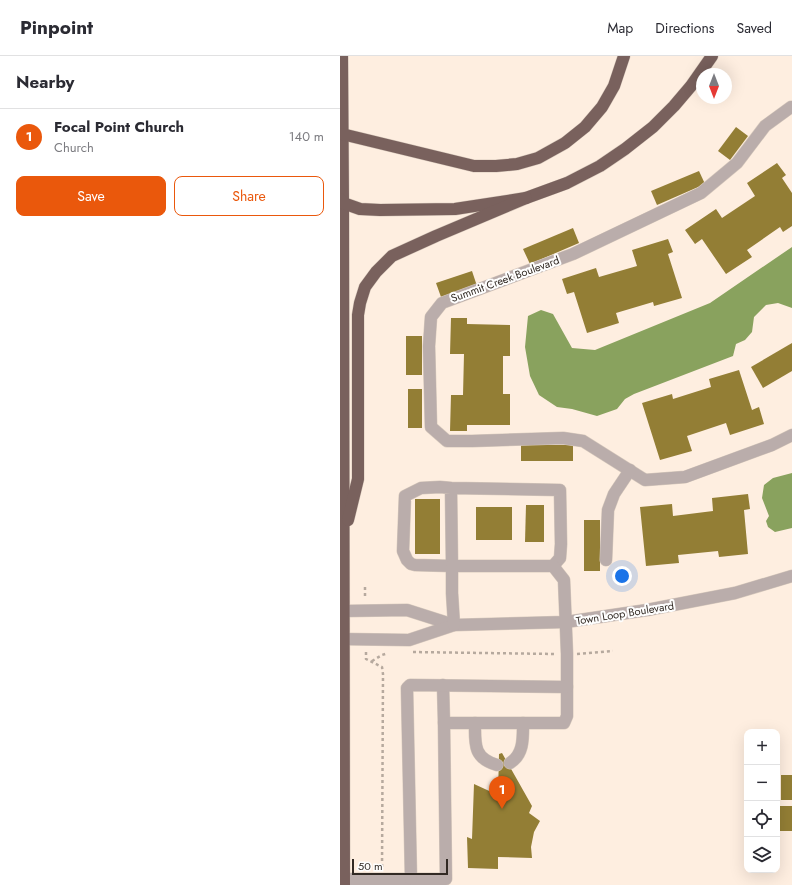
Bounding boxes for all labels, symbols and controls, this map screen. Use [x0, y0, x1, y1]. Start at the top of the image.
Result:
text: Pinpoint [20, 14, 93, 41]
text: Map [607, 18, 633, 38]
text: Directions [655, 18, 715, 38]
text: Saved [737, 18, 772, 38]
north arrow [696, 68, 732, 104]
text: Nearby [16, 70, 74, 94]
text: Focal Point Church [54, 116, 184, 138]
text: 1 [26, 127, 32, 146]
text: 140 m [289, 127, 324, 146]
text: Church [54, 138, 94, 157]
button: Save [16, 176, 166, 216]
button: Share [174, 176, 324, 216]
street label: Summit Creek Boulevard [448, 252, 562, 306]
your location [612, 566, 632, 586]
street label: Town Loop Boulevard [575, 597, 675, 629]
map controls [744, 729, 780, 873]
button: + [744, 729, 780, 765]
button: − [744, 765, 780, 801]
pin: 1 [489, 776, 515, 809]
button: locate [744, 801, 780, 837]
button: layers [744, 837, 780, 873]
scale bar [352, 857, 448, 876]
text: 50 m [358, 858, 383, 874]

